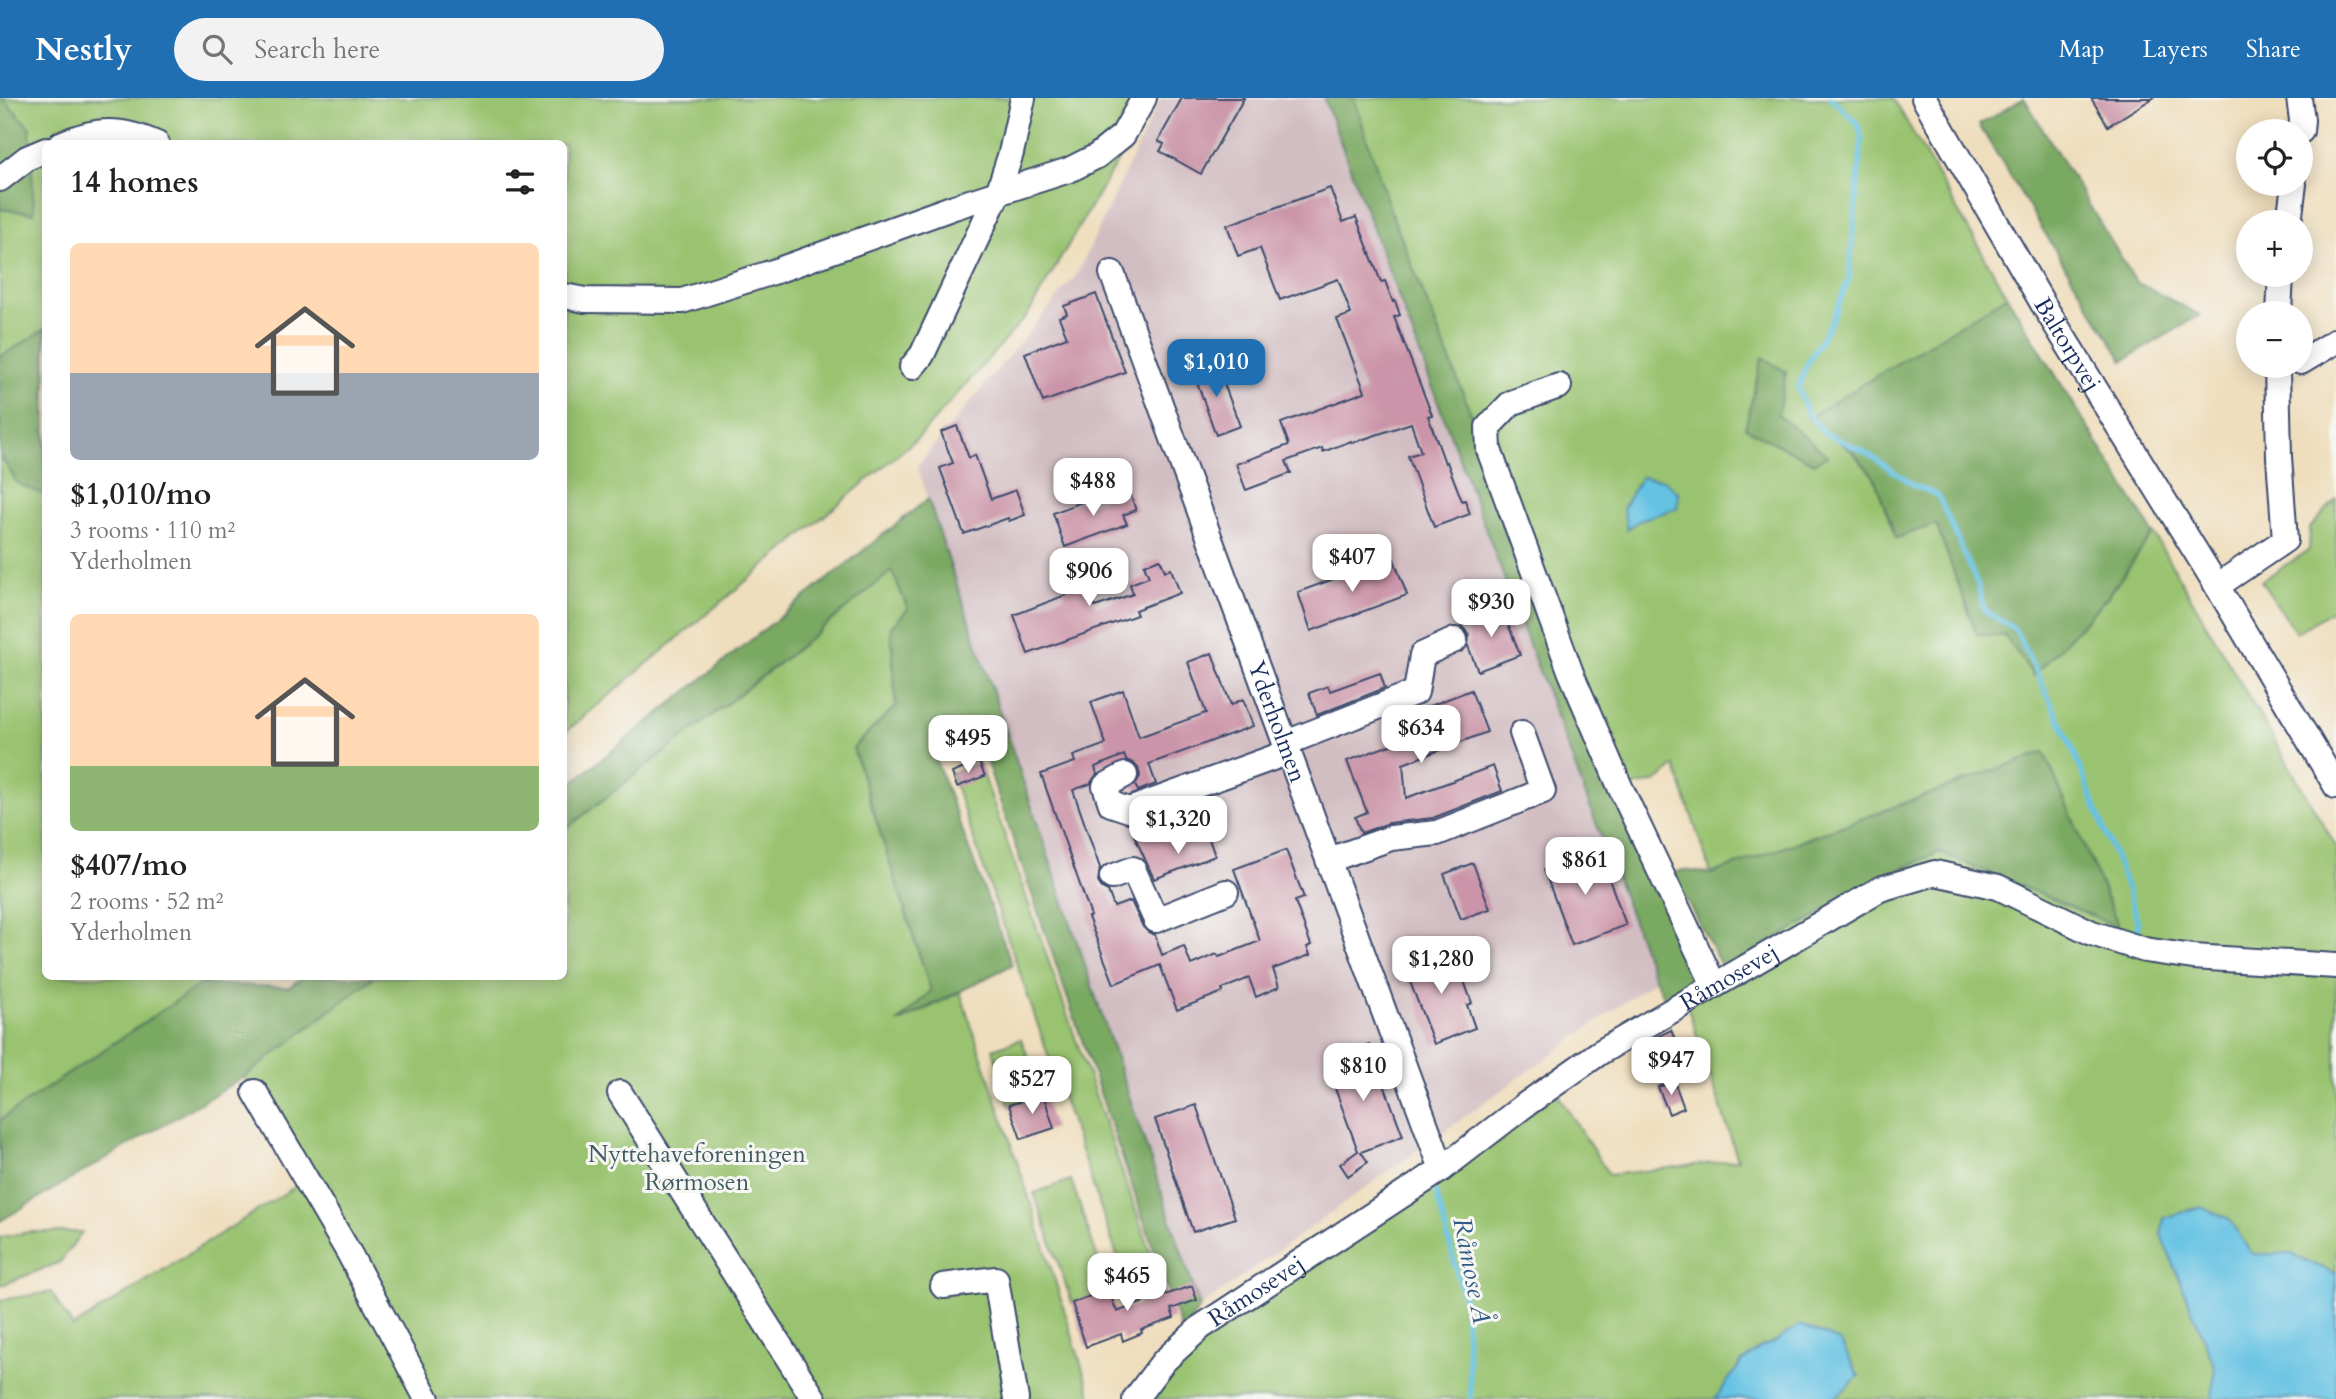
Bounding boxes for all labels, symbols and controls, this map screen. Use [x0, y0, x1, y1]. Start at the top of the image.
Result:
search box [174, 18, 664, 81]
text: Nestly [35, 27, 132, 72]
icon: search [198, 30, 236, 68]
text: Search here [254, 32, 380, 67]
text: Map [2059, 33, 2105, 66]
text: Layers [2143, 33, 2208, 66]
text: Share [2246, 33, 2301, 66]
map controls [2236, 119, 2313, 378]
button: locate [2236, 119, 2313, 196]
text: 14 homes [70, 162, 199, 203]
icon: filters [501, 163, 539, 201]
button: + [2236, 210, 2313, 287]
icon: home [242, 288, 368, 414]
street label: Baltorpvej [2026, 291, 2109, 397]
button: − [2236, 301, 2313, 378]
pin: $1,010 [1159, 340, 1273, 399]
text: $1,010 [1183, 346, 1249, 377]
pin: $488 [1052, 458, 1134, 518]
text: $488 [1069, 465, 1117, 496]
text: $1,010/mo [70, 474, 211, 515]
text: 3 rooms · 110 m² [70, 515, 235, 546]
pin: $407 [1311, 534, 1393, 594]
text: $407 [1328, 541, 1376, 572]
text: Yderholmen [70, 546, 192, 577]
pin: $906 [1048, 548, 1130, 608]
text: $906 [1065, 555, 1113, 586]
pin: $930 [1450, 580, 1532, 639]
text: $930 [1467, 586, 1515, 617]
street label: Yderholmen [1240, 656, 1315, 787]
icon: home [242, 659, 368, 785]
pin: $634 [1380, 706, 1462, 765]
text: $634 [1397, 712, 1445, 743]
pin: $495 [927, 716, 1009, 775]
text: $495 [944, 722, 992, 753]
pin: $1,320 [1121, 796, 1235, 856]
text: $1,320 [1145, 803, 1211, 834]
pin: $861 [1544, 838, 1626, 897]
text: $861 [1561, 844, 1609, 875]
text: $407/mo [70, 845, 187, 886]
text: 2 rooms · 52 m² [70, 886, 223, 917]
text: Yderholmen [70, 917, 192, 948]
street label: Råmosevej [1674, 935, 1784, 1019]
pin: $1,280 [1384, 936, 1498, 996]
text: $1,280 [1408, 943, 1474, 974]
pin: $947 [1630, 1038, 1712, 1097]
pin: $810 [1322, 1044, 1404, 1103]
text: $947 [1647, 1044, 1695, 1075]
text: $810 [1339, 1050, 1387, 1081]
pin: $527 [991, 1056, 1073, 1116]
text: $527 [1008, 1063, 1056, 1094]
park label: Nyttehaveforeningen Rørmosen [588, 1138, 806, 1199]
water label: Råmose Å [1444, 1214, 1500, 1327]
street label: Råmosevej [1201, 1247, 1311, 1335]
pin: $465 [1086, 1254, 1168, 1313]
text: $465 [1103, 1260, 1151, 1291]

